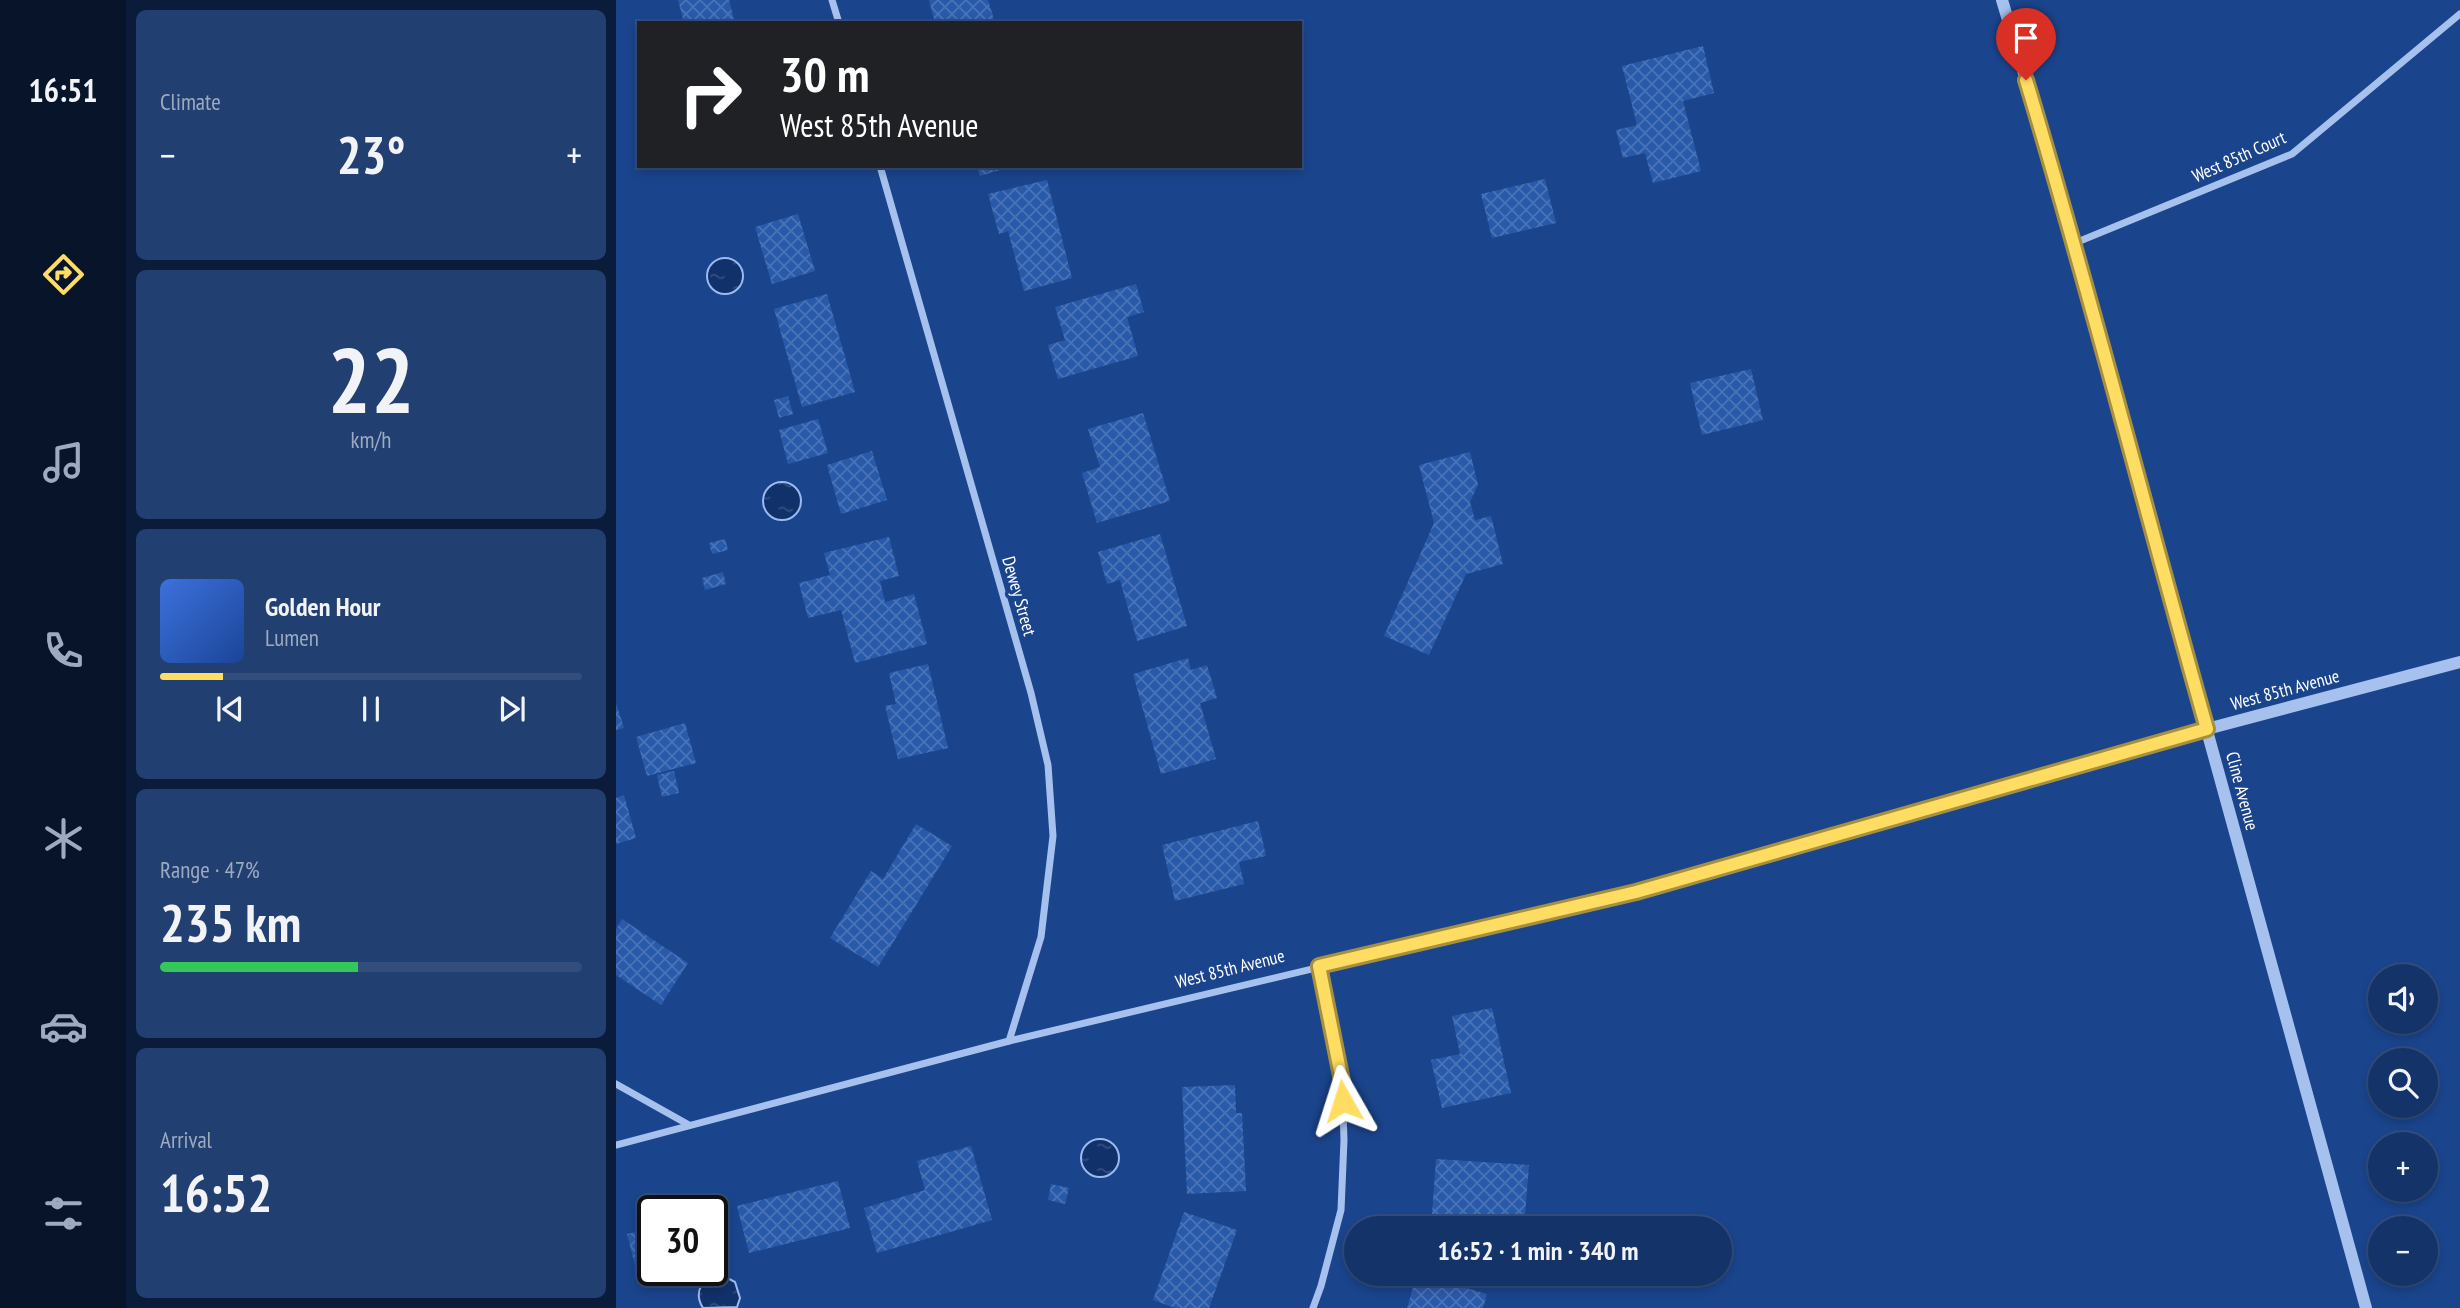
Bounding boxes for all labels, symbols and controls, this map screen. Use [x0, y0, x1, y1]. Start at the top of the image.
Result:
pin [1996, 8, 2056, 80]
icon: arrive [2007, 19, 2045, 57]
text: 30 m [780, 42, 869, 106]
icon: right [665, 49, 756, 140]
text: 16:51 [28, 69, 98, 111]
text: Climate [160, 87, 221, 116]
text: West 85th Avenue [780, 104, 979, 146]
text: 23° [337, 121, 405, 188]
street label: West 85th Court [2188, 126, 2289, 187]
text: − [160, 130, 176, 179]
text: + [566, 130, 582, 179]
icon: directions [39, 250, 88, 299]
text: 22 [328, 320, 415, 438]
text: km/h [351, 425, 391, 454]
icon: music [39, 438, 88, 487]
street label: Dewey Street [997, 553, 1042, 638]
text: Golden Hour [265, 590, 380, 623]
text: Lumen [265, 623, 319, 652]
icon: phone [39, 626, 88, 675]
street label: West 85th Avenue [2228, 664, 2342, 715]
icon: previous [211, 690, 249, 728]
icon: pause [352, 690, 390, 728]
icon: next [493, 690, 531, 728]
street label: Cline Avenue [2221, 749, 2264, 833]
icon: climate [39, 814, 88, 863]
text: Range · 47% [160, 855, 260, 884]
text: 235 km [160, 889, 301, 956]
street label: West 85th Avenue [1173, 944, 1287, 993]
map controls [2368, 964, 2438, 1286]
button: sound [2368, 964, 2438, 1034]
icon: car [39, 1002, 88, 1051]
button: search [2368, 1048, 2438, 1118]
position arrow [1306, 1064, 1380, 1138]
text: Arrival [160, 1125, 212, 1154]
button: + [2368, 1132, 2438, 1202]
text: 16:52 [160, 1159, 272, 1226]
icon: filters [39, 1189, 88, 1238]
speed limit sign: 30 [637, 1195, 728, 1286]
button: − [2368, 1216, 2438, 1286]
text: 16:52 · 1 min · 340 m [1438, 1234, 1638, 1267]

